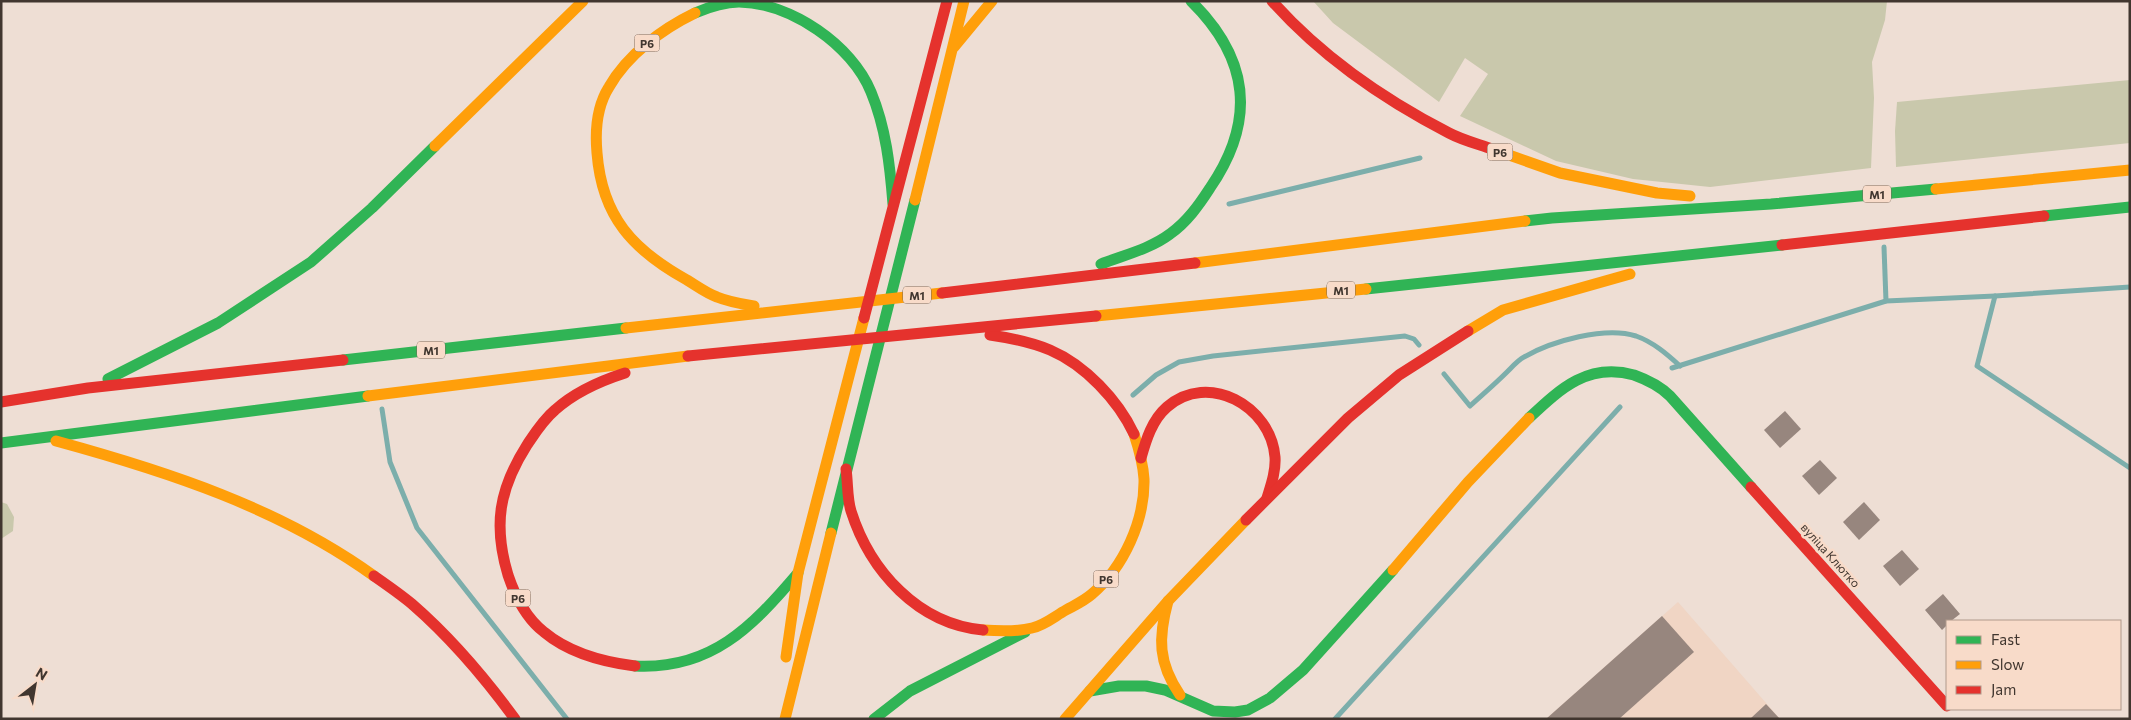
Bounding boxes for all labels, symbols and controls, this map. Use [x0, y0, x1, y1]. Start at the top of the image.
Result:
road number: Р6 [634, 34, 660, 52]
road number: Р6 [1488, 144, 1512, 160]
road number: М1 [1863, 185, 1891, 202]
road number: М1 [1327, 282, 1355, 298]
road number: М1 [903, 286, 931, 304]
road number: М1 [417, 342, 445, 358]
street label: вуліца Клютко [1799, 520, 1863, 590]
road number: Р6 [1094, 570, 1118, 588]
road number: Р6 [506, 590, 530, 606]
legend [1946, 620, 2121, 710]
text: Fast [1991, 630, 2020, 648]
text: Slow [1991, 655, 2024, 673]
north arrow [10, 660, 60, 710]
text: N [33, 663, 51, 683]
text: Jam [1991, 680, 2016, 698]

